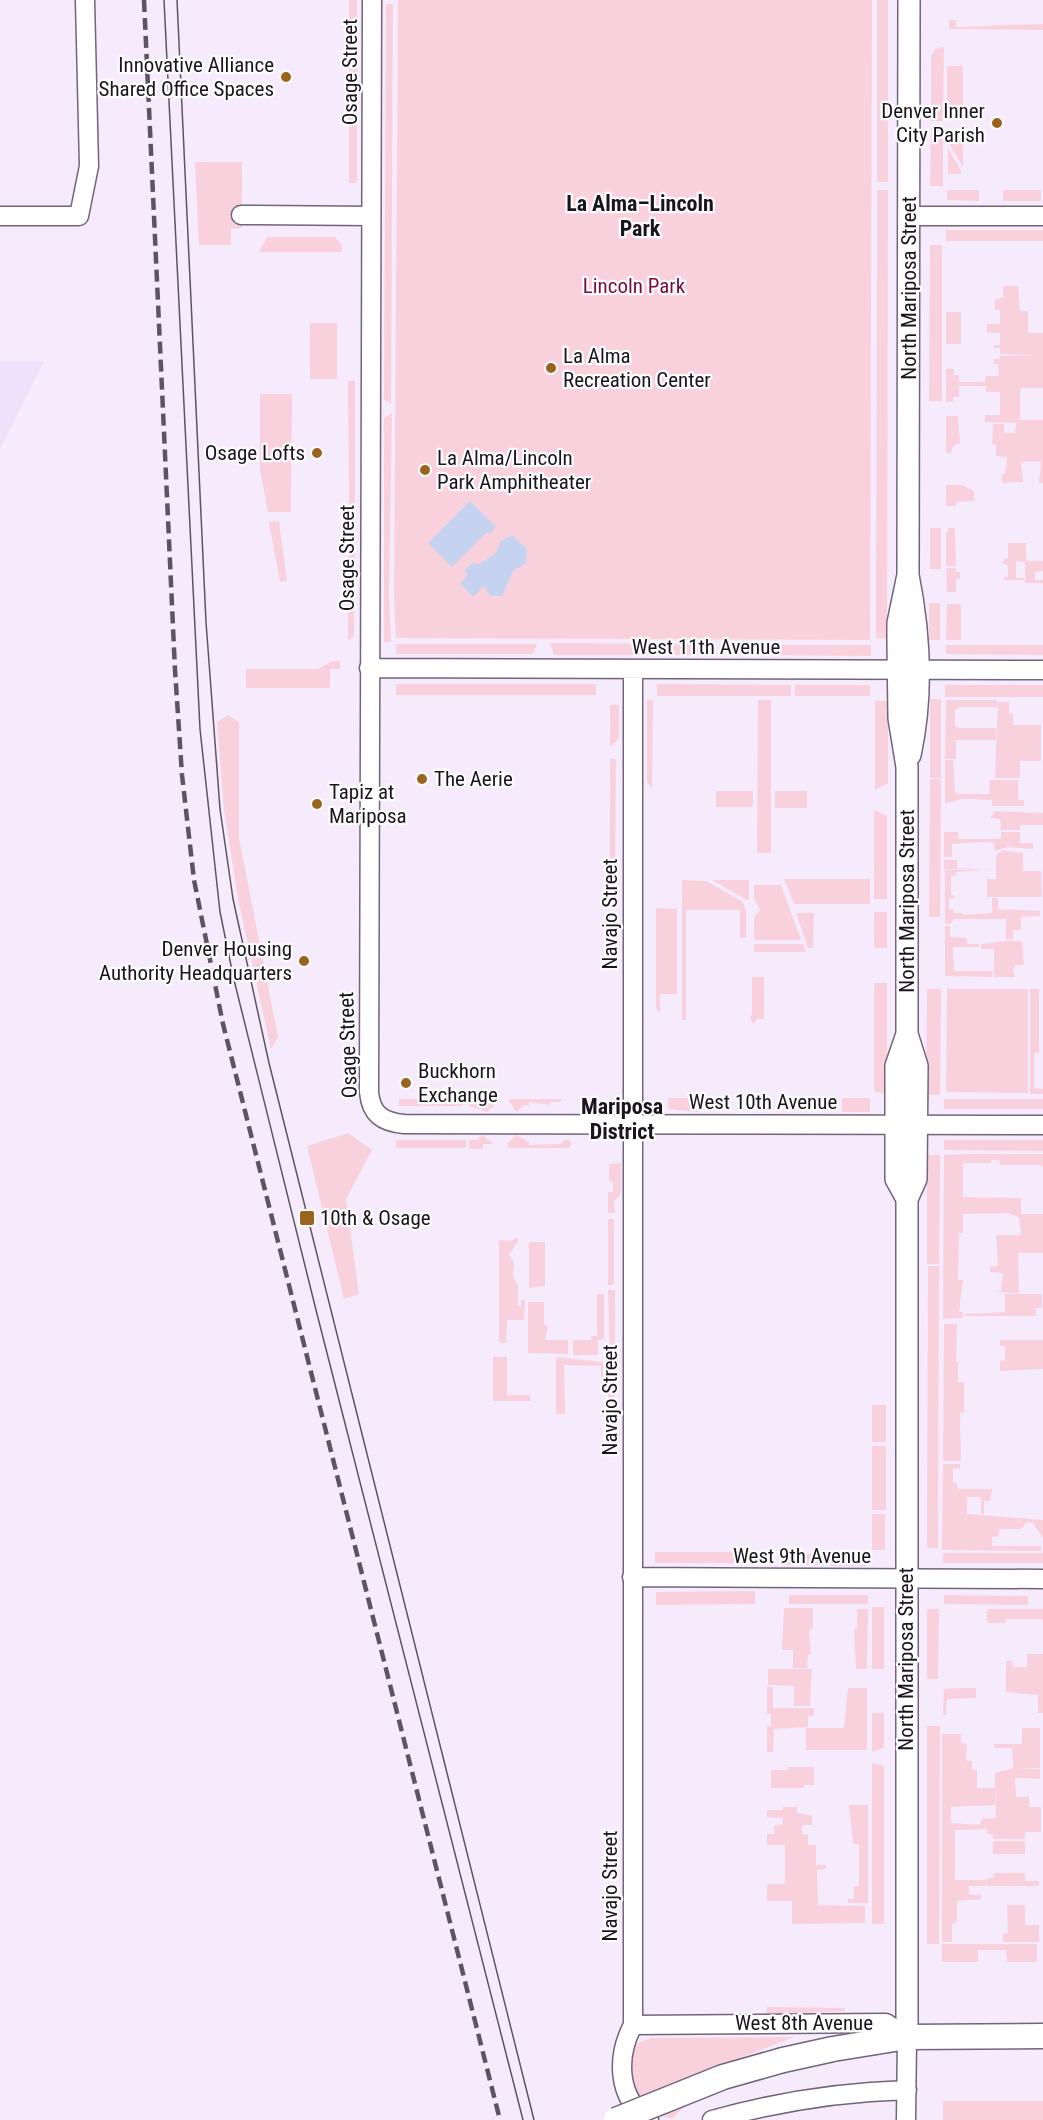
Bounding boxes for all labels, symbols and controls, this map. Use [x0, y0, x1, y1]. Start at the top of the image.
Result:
street label: Osage Street [338, 19, 362, 125]
place label: Innovative Alliance Shared Office Spaces [99, 53, 274, 101]
marker: Innovative Alliance Shared Office Spaces [279, 70, 293, 84]
place label: Denver Inner City Parish [881, 99, 985, 147]
marker: Denver Inner City Parish [990, 116, 1004, 130]
district label: La Alma–Lincoln Park [566, 191, 714, 241]
street label: North Mariposa Street [897, 196, 921, 380]
park label: Lincoln Park [583, 274, 686, 298]
place label: La Alma Recreation Center [563, 344, 711, 392]
marker: La Alma Recreation Center [544, 361, 558, 375]
place label: Osage Lofts [205, 441, 305, 465]
marker: Osage Lofts [310, 446, 324, 460]
place label: La Alma/Lincoln Park Amphitheater [437, 446, 591, 494]
marker: La Alma/Lincoln Park Amphitheater [418, 463, 432, 477]
street label: Osage Street [335, 505, 359, 611]
street label: West 11th Avenue [632, 635, 780, 659]
place label: The Aerie [434, 767, 513, 791]
marker: The Aerie [415, 772, 429, 786]
place label: Tapiz at Mariposa [329, 780, 407, 828]
marker: Tapiz at Mariposa [310, 797, 324, 811]
street label: North Mariposa Street [895, 809, 919, 993]
street label: Navajo Street [598, 858, 622, 970]
place label: Denver Housing Authority Headquarters [99, 937, 292, 985]
marker: Denver Housing Authority Headquarters [297, 954, 311, 968]
street label: Osage Street [334, 991, 362, 1099]
place label: Buckhorn Exchange [418, 1059, 498, 1107]
marker: Buckhorn Exchange [399, 1076, 413, 1090]
street label: West 10th Avenue [689, 1090, 837, 1114]
district label: Mariposa District [581, 1094, 663, 1144]
place label: 10th & Osage [320, 1206, 431, 1230]
marker: 10th & Osage [298, 1209, 316, 1227]
street label: Navajo Street [598, 1344, 622, 1456]
street label: West 9th Avenue [733, 1544, 871, 1568]
street label: North Mariposa Street [894, 1567, 918, 1751]
street label: Navajo Street [598, 1830, 622, 1942]
street label: West 8th Avenue [735, 2011, 873, 2035]

